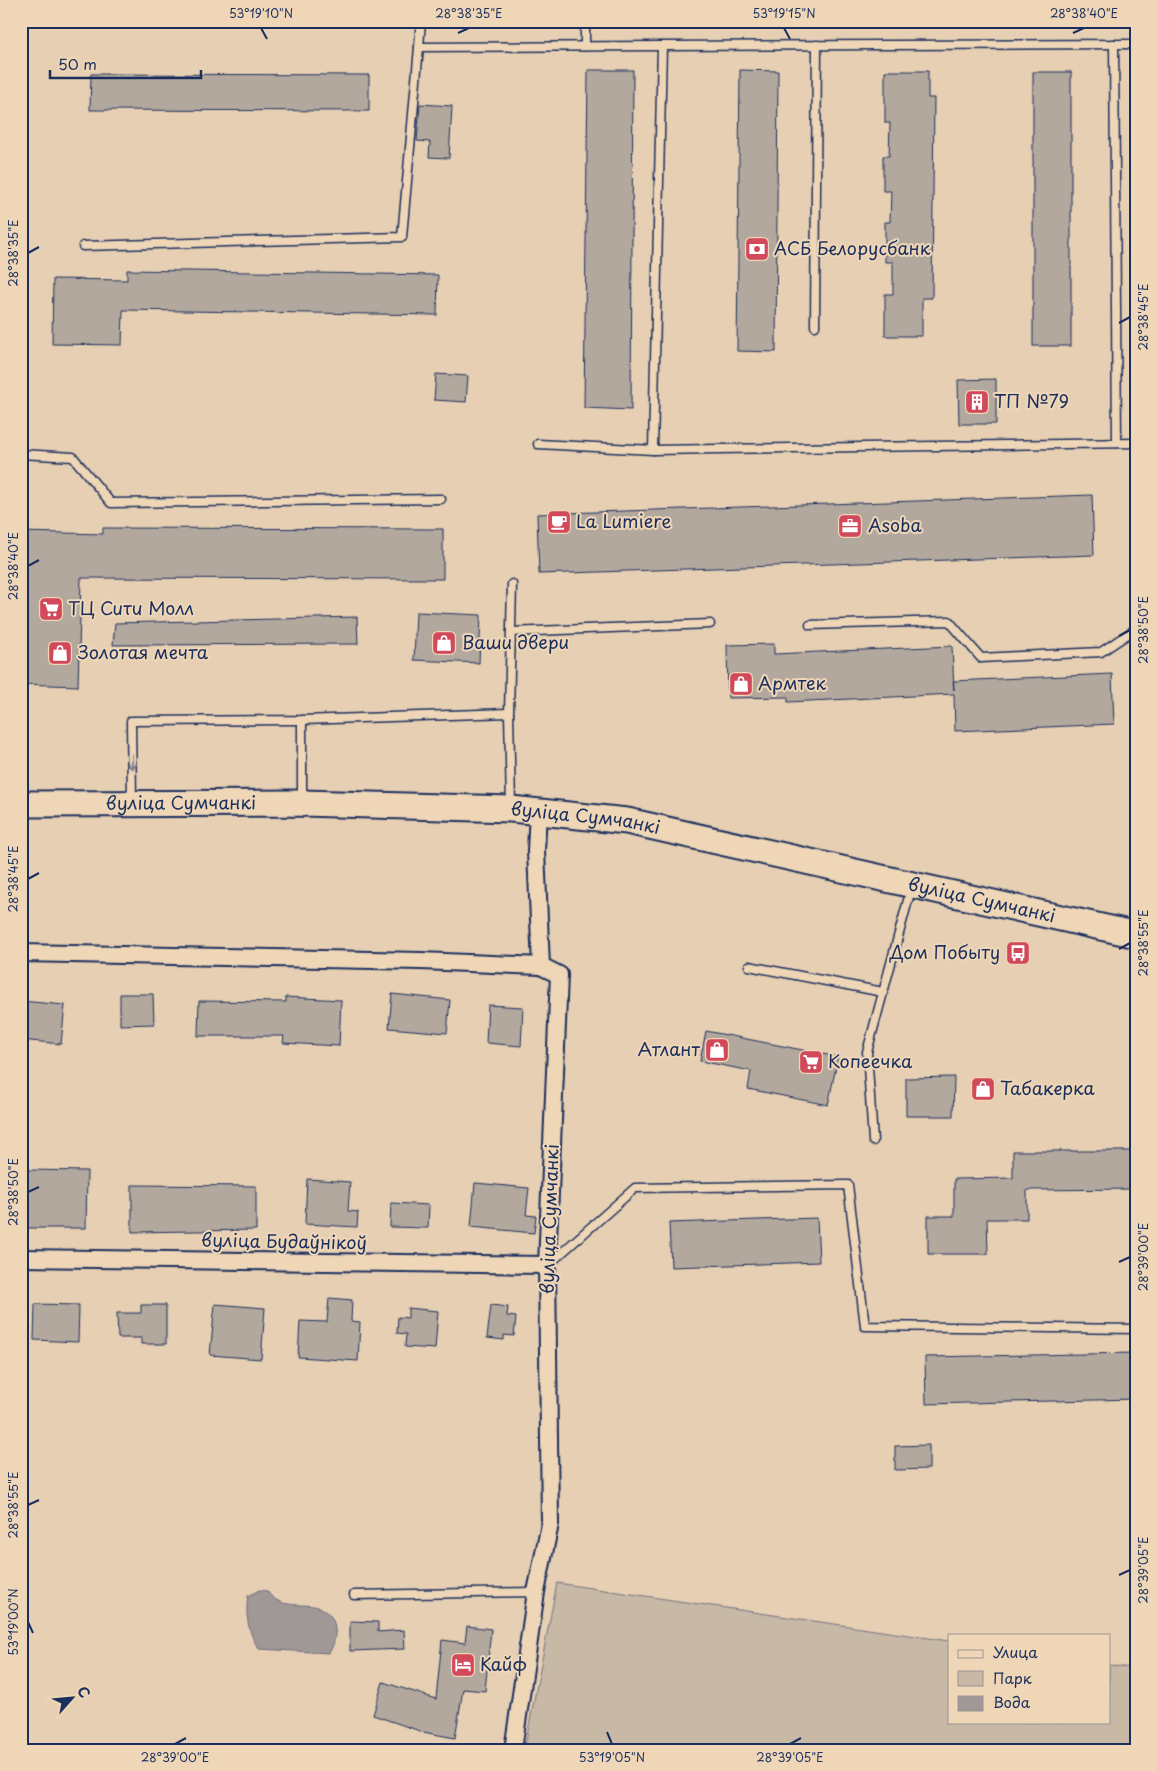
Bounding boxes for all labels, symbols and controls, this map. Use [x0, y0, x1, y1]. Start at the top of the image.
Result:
text: 53°19'10"N [229, 4, 293, 22]
text: 28°38'35"E [435, 4, 503, 22]
text: 53°19'15"N [752, 4, 816, 22]
text: 28°38'40"E [1050, 4, 1118, 22]
scale bar [50, 48, 201, 80]
text: 50 m [58, 52, 97, 75]
text: 28°38'35"E [4, 219, 22, 287]
place label: АСБ Белорусбанк [774, 234, 931, 261]
bank icon: АСБ Белорусбанк [744, 236, 770, 262]
text: 28°38'45"E [1134, 284, 1152, 351]
place label: ТП №79 [994, 387, 1069, 414]
building icon: ТП №79 [964, 389, 990, 415]
place label: La Lumiere [576, 507, 671, 534]
cafe icon: La Lumiere [546, 509, 572, 535]
place label: Asoba [868, 511, 922, 538]
office icon: Asoba [837, 513, 863, 539]
text: 28°38'40"E [4, 532, 22, 600]
place label: ТЦ Сити Молл [68, 594, 194, 621]
supermarket icon: ТЦ Сити Молл [38, 596, 64, 622]
text: 28°38'50"E [1134, 596, 1152, 664]
place label: Ваши двери [462, 628, 569, 655]
shop icon: Ваши двери [431, 630, 457, 656]
place label: Золотая мечта [78, 638, 209, 665]
shop icon: Золотая мечта [47, 640, 73, 666]
place label: Армтек [758, 669, 826, 696]
shop icon: Армтек [728, 671, 754, 697]
one-way arrow [127, 753, 137, 769]
street label: вуліца Сумчанкі [106, 788, 256, 816]
street label: вуліца Сумчанкі [510, 794, 663, 840]
text: 28°38'45"E [4, 846, 22, 913]
street label: вуліца Сумчанкі [906, 869, 1058, 928]
text: 28°38'55"E [1134, 909, 1152, 977]
place label: Дом Побыту [889, 938, 1000, 965]
bus stop icon: Дом Побыту [1005, 940, 1031, 966]
place label: Атлант [638, 1035, 700, 1062]
shop icon: Атлант [704, 1037, 730, 1063]
place label: Копеечка [828, 1047, 913, 1074]
supermarket icon: Копеечка [798, 1049, 824, 1075]
place label: Табакерка [1000, 1074, 1096, 1101]
shop icon: Табакерка [970, 1076, 996, 1102]
street label: вуліца Сумчанкі [532, 1143, 565, 1294]
text: 28°38'50"E [4, 1158, 22, 1226]
text: 28°39'00"E [1134, 1223, 1152, 1291]
street label: вуліца Будаўнікоў [201, 1226, 367, 1255]
text: 28°38'55"E [4, 1471, 22, 1539]
text: 28°39'05"E [1134, 1536, 1152, 1604]
text: 53°19'00"N [4, 1588, 22, 1656]
legend [948, 1634, 1110, 1724]
text: Улица [993, 1640, 1038, 1663]
place label: Кайф [480, 1650, 527, 1677]
hotel icon: Кайф [450, 1652, 476, 1678]
text: Парк [993, 1666, 1032, 1689]
north arrow [48, 1674, 98, 1724]
text: С [72, 1682, 96, 1701]
text: Вода [993, 1690, 1031, 1713]
text: 28°39'00"E [141, 1748, 209, 1766]
text: 53°19'05"N [579, 1748, 645, 1766]
text: 28°39'05"E [756, 1748, 824, 1766]

